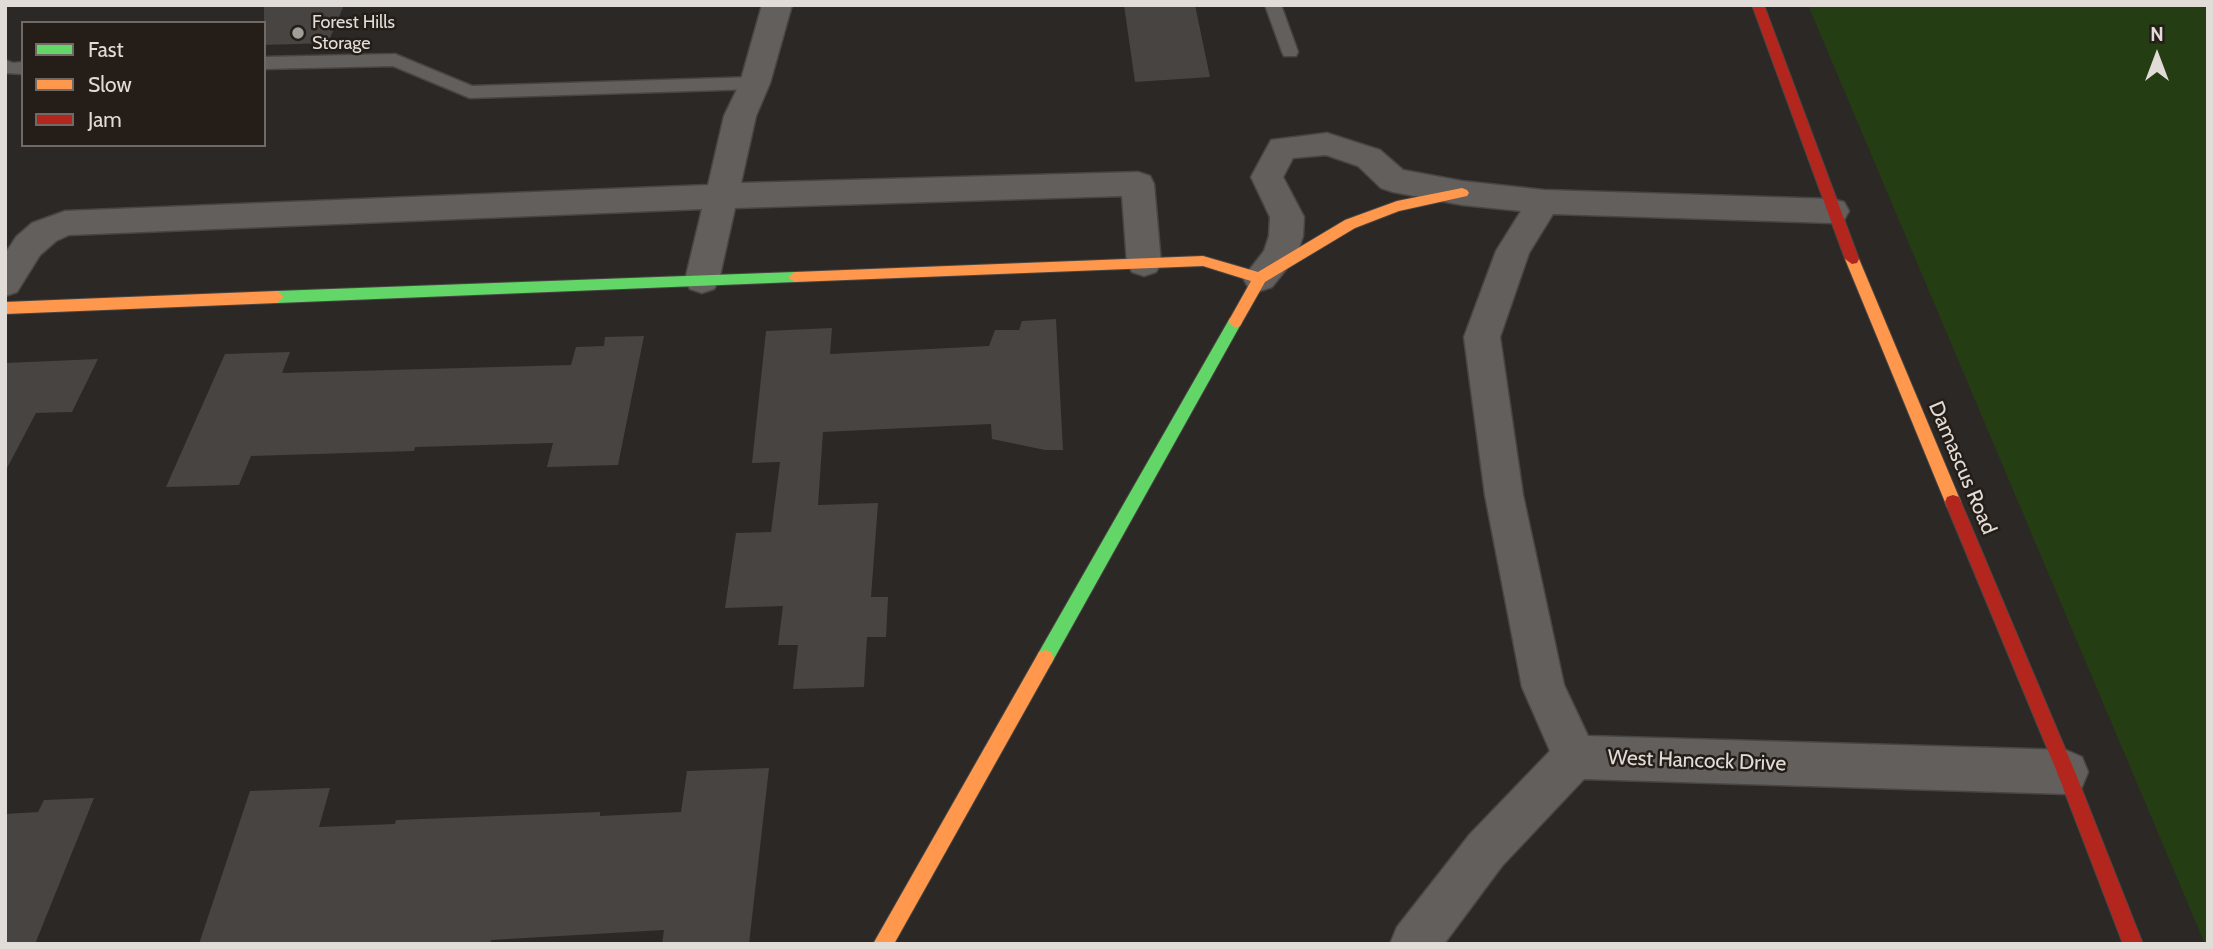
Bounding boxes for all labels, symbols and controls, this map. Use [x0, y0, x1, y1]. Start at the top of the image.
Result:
place label: Forest Hills Storage [312, 12, 395, 54]
legend [21, 21, 266, 147]
north arrow [2122, 21, 2192, 91]
text: N [2150, 23, 2164, 46]
marker: Forest Hills Storage [290, 25, 306, 41]
text: Fast [88, 37, 124, 62]
text: Slow [88, 72, 132, 97]
text: Jam [88, 107, 122, 132]
street label: Damascus Road [1923, 398, 2001, 538]
street label: West Hancock Drive [1607, 745, 1787, 777]

